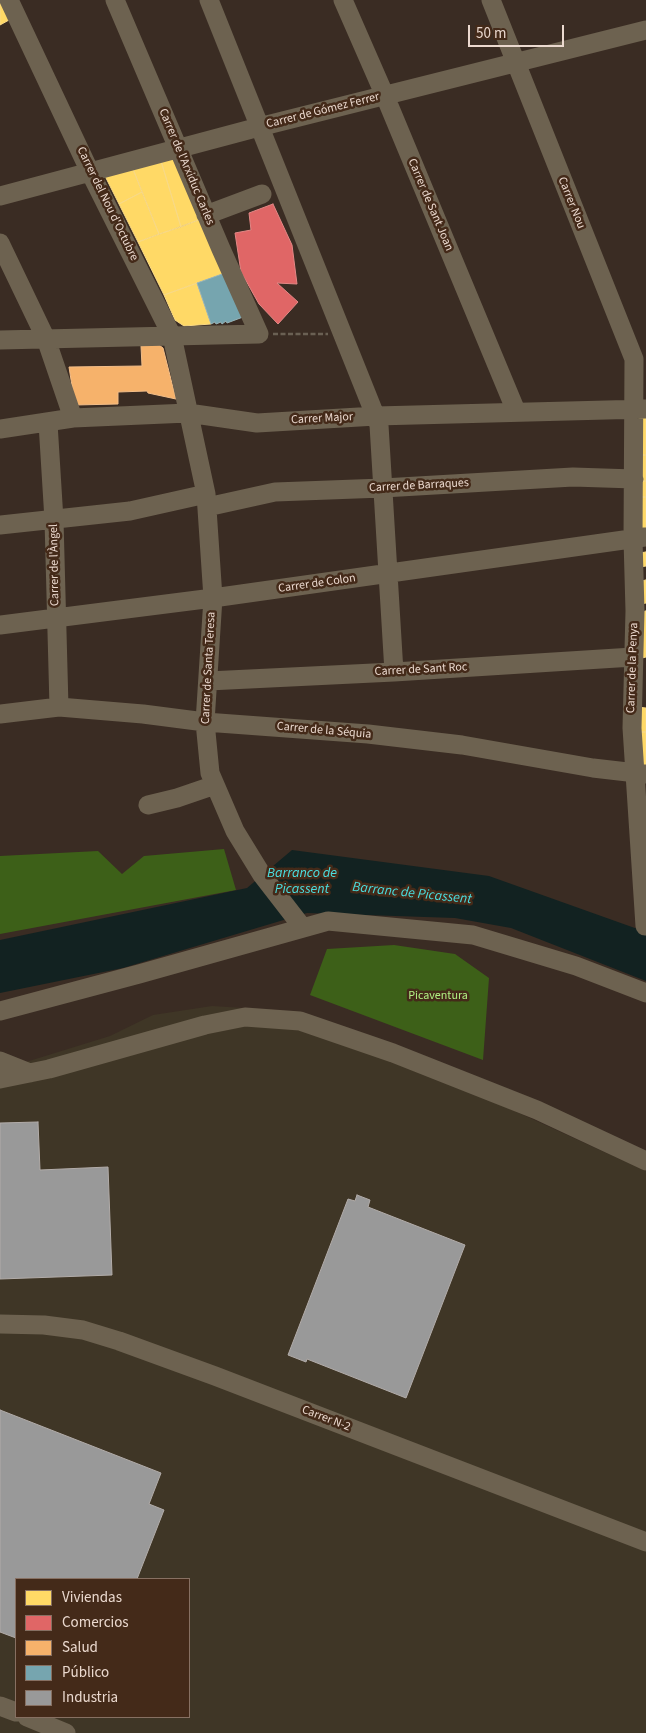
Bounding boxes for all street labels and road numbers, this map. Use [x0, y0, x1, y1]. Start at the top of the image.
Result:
street label: Carrer de Gómez Ferrer [265, 90, 381, 132]
street label: Carrer de l'Arxiduc Carles [155, 107, 217, 227]
street label: Carrer del Nou d'Octubre [73, 145, 141, 263]
street label: Carrer de Sant Joan [404, 157, 456, 253]
street label: Carrer Nou [554, 175, 588, 231]
street label: Carrer Major [291, 410, 353, 428]
street label: Carrer de Barraques [369, 476, 469, 496]
street label: Carrer de l'Àngel [47, 524, 63, 606]
street label: Carrer de Colon [277, 571, 357, 597]
street label: Carrer de Santa Teresa [199, 611, 219, 725]
street label: Carrer de la Penya [624, 622, 642, 714]
street label: Carrer de Sant Roc [374, 660, 468, 680]
street label: Carrer de la Séquia [276, 720, 372, 742]
street label: Carrer N-2 [300, 1403, 352, 1435]

